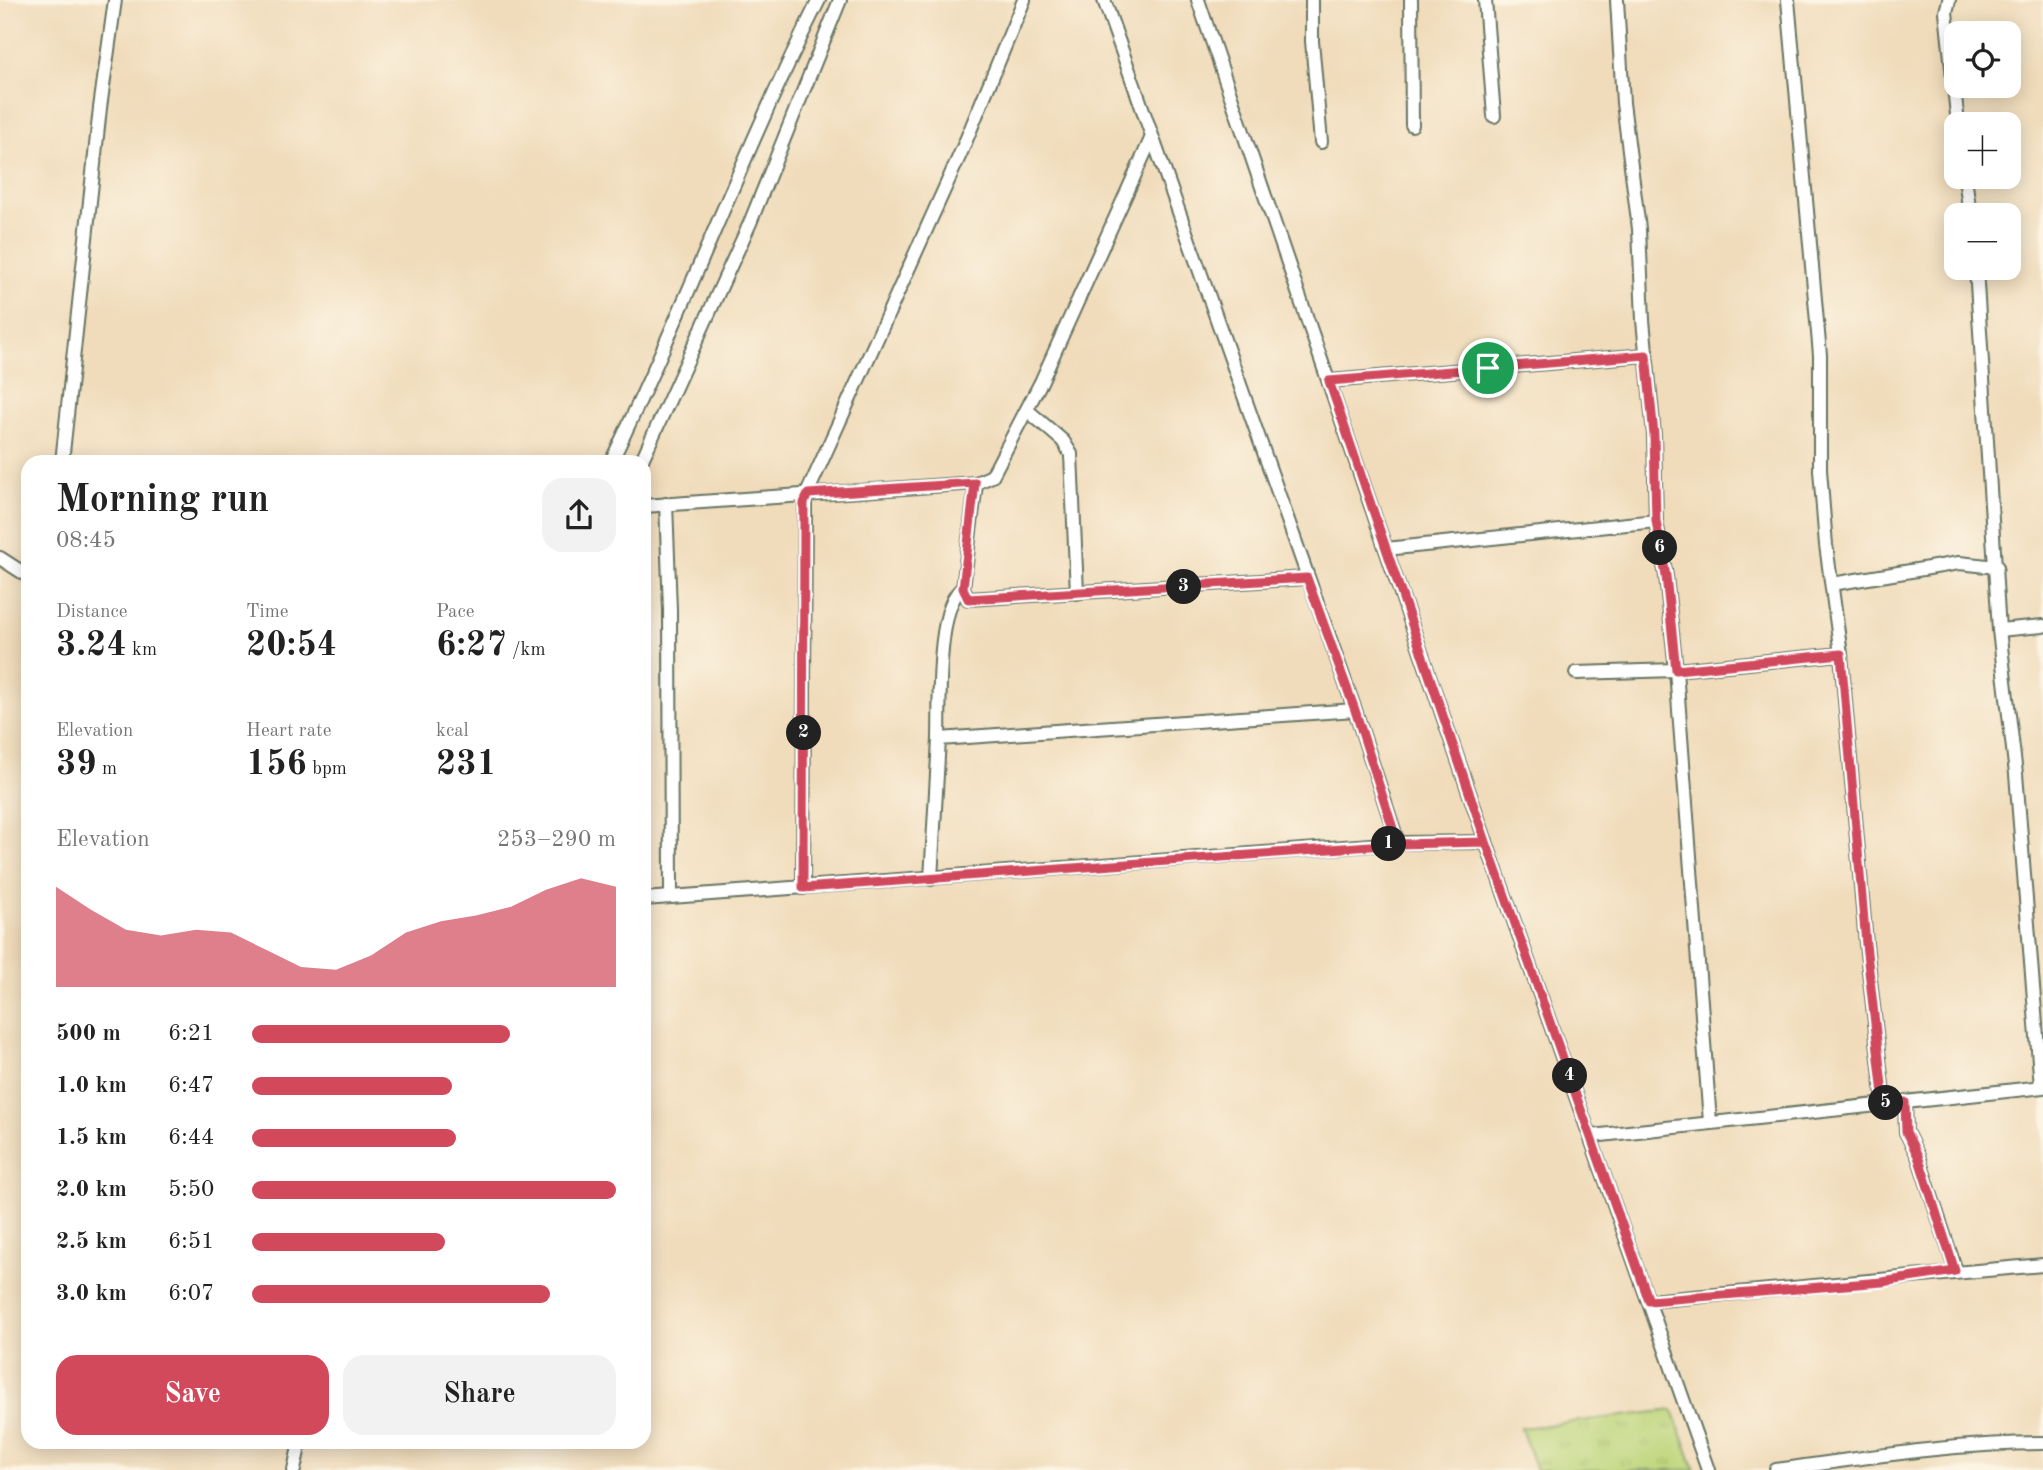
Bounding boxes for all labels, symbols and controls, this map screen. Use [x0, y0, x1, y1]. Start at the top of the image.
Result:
map controls [1944, 21, 2021, 280]
button: locate [1944, 21, 2021, 98]
button: + [1944, 112, 2021, 189]
button: − [1944, 203, 2021, 280]
pin [1458, 338, 1518, 398]
icon: arrive [1469, 349, 1507, 387]
button: share [542, 478, 616, 552]
text: Morning run [56, 482, 269, 520]
text: 08:45 [56, 529, 116, 552]
pin: 6 [1642, 530, 1678, 566]
text: 6 [1654, 538, 1665, 557]
pin: 3 [1166, 570, 1202, 604]
text: 3 [1178, 577, 1189, 596]
text: Distance [56, 603, 128, 622]
text: Time [246, 603, 289, 622]
text: Pace [436, 603, 475, 622]
text: 3.24 [56, 628, 127, 663]
text: 20:54 [246, 628, 337, 663]
text: 6:27 [436, 628, 507, 663]
text: km [127, 641, 157, 660]
text: /km [507, 641, 546, 660]
pin: 2 [786, 716, 822, 750]
text: Elevation [56, 722, 133, 741]
text: Heart rate [246, 722, 331, 741]
text: kcal [436, 722, 469, 741]
text: 2 [798, 723, 809, 742]
text: 39 [56, 747, 97, 782]
text: 156 [246, 747, 307, 782]
text: 231 [436, 747, 497, 782]
text: m [97, 760, 117, 779]
text: bpm [307, 760, 347, 779]
pin: 1 [1372, 826, 1406, 862]
text: Elevation [56, 828, 150, 851]
text: 253–290 m [497, 828, 616, 851]
text: 1 [1383, 834, 1394, 853]
text: 500 m [56, 1022, 121, 1045]
text: 6:21 [168, 1022, 214, 1045]
pin: 4 [1552, 1058, 1588, 1094]
text: 4 [1564, 1066, 1575, 1085]
text: 1.0 km [56, 1074, 127, 1097]
text: 6:47 [168, 1074, 214, 1097]
pin: 5 [1868, 1086, 1904, 1120]
text: 5 [1880, 1093, 1891, 1112]
text: 1.5 km [56, 1126, 127, 1149]
text: 6:44 [168, 1126, 214, 1149]
text: 2.0 km [56, 1178, 127, 1201]
text: 5:50 [168, 1178, 214, 1201]
text: 2.5 km [56, 1230, 127, 1253]
text: 6:51 [168, 1230, 214, 1253]
text: 3.0 km [56, 1282, 127, 1305]
text: 6:07 [168, 1282, 214, 1305]
button: Save [56, 1355, 329, 1435]
button: Share [343, 1355, 616, 1435]

